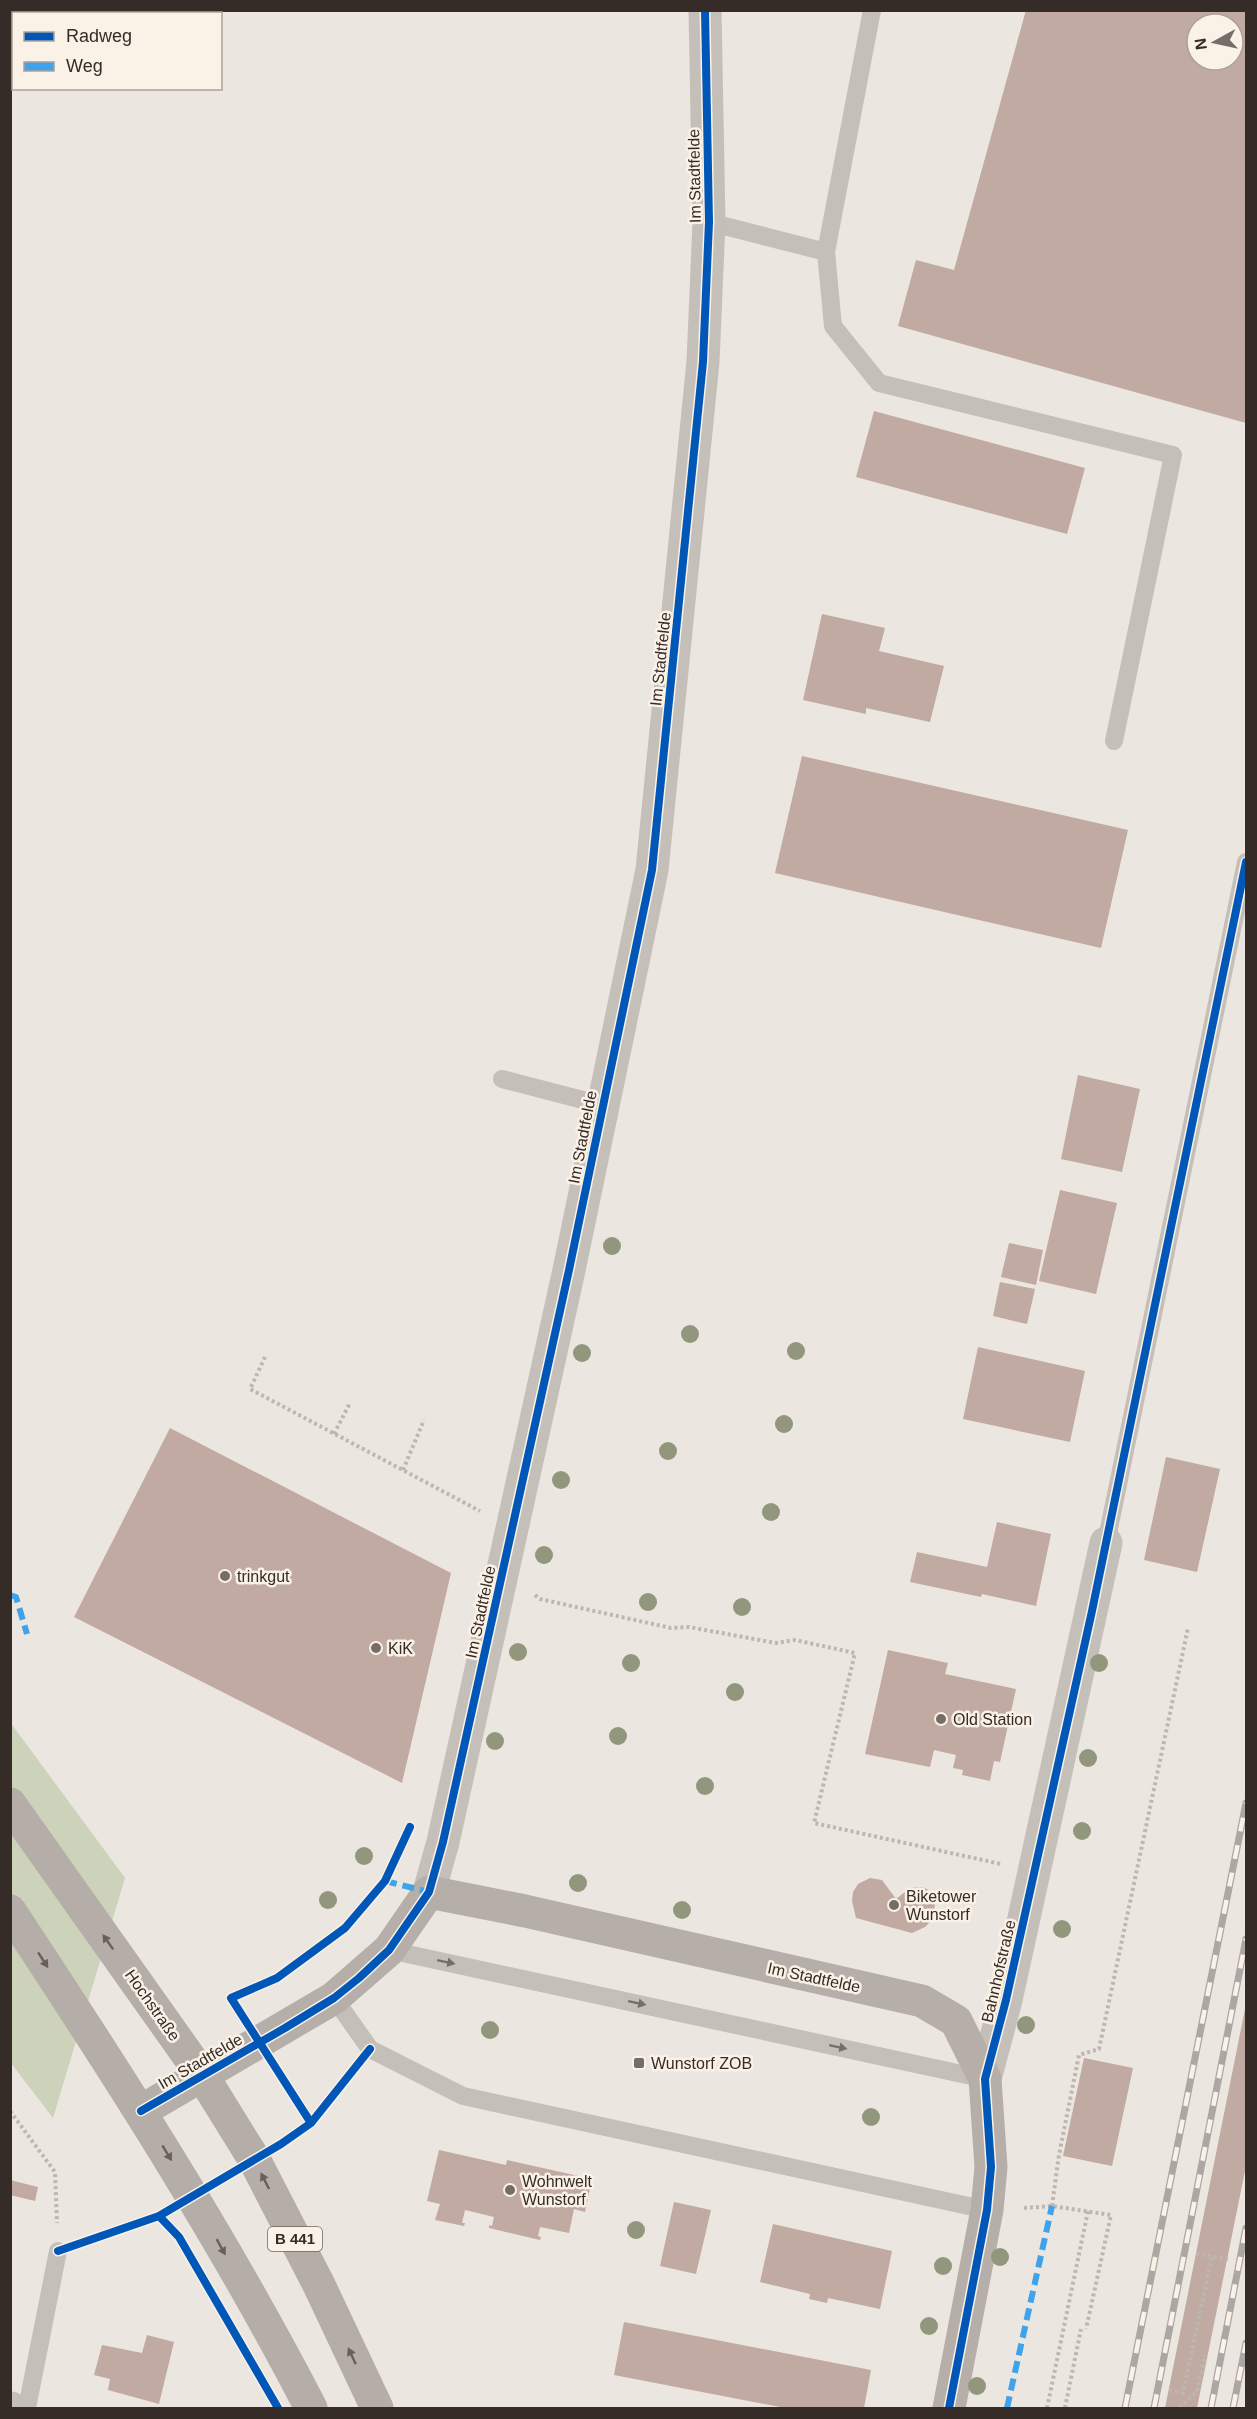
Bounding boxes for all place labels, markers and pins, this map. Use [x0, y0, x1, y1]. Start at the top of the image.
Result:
place label: trinkgut [237, 1568, 290, 1585]
marker: trinkgut [218, 1569, 232, 1583]
place label: KiK [388, 1640, 413, 1657]
marker: KiK [369, 1641, 383, 1655]
place label: Old Station [953, 1711, 1032, 1728]
marker: Old Station [934, 1712, 948, 1726]
place label: Biketower Wunstorf [906, 1888, 977, 1923]
marker: Biketower Wunstorf [887, 1898, 901, 1912]
place label: Wunstorf ZOB [651, 2055, 752, 2072]
marker: Wunstorf ZOB [632, 2056, 646, 2070]
place label: Wohnwelt Wunstorf [522, 2173, 593, 2208]
marker: Wohnwelt Wunstorf [503, 2183, 517, 2197]

